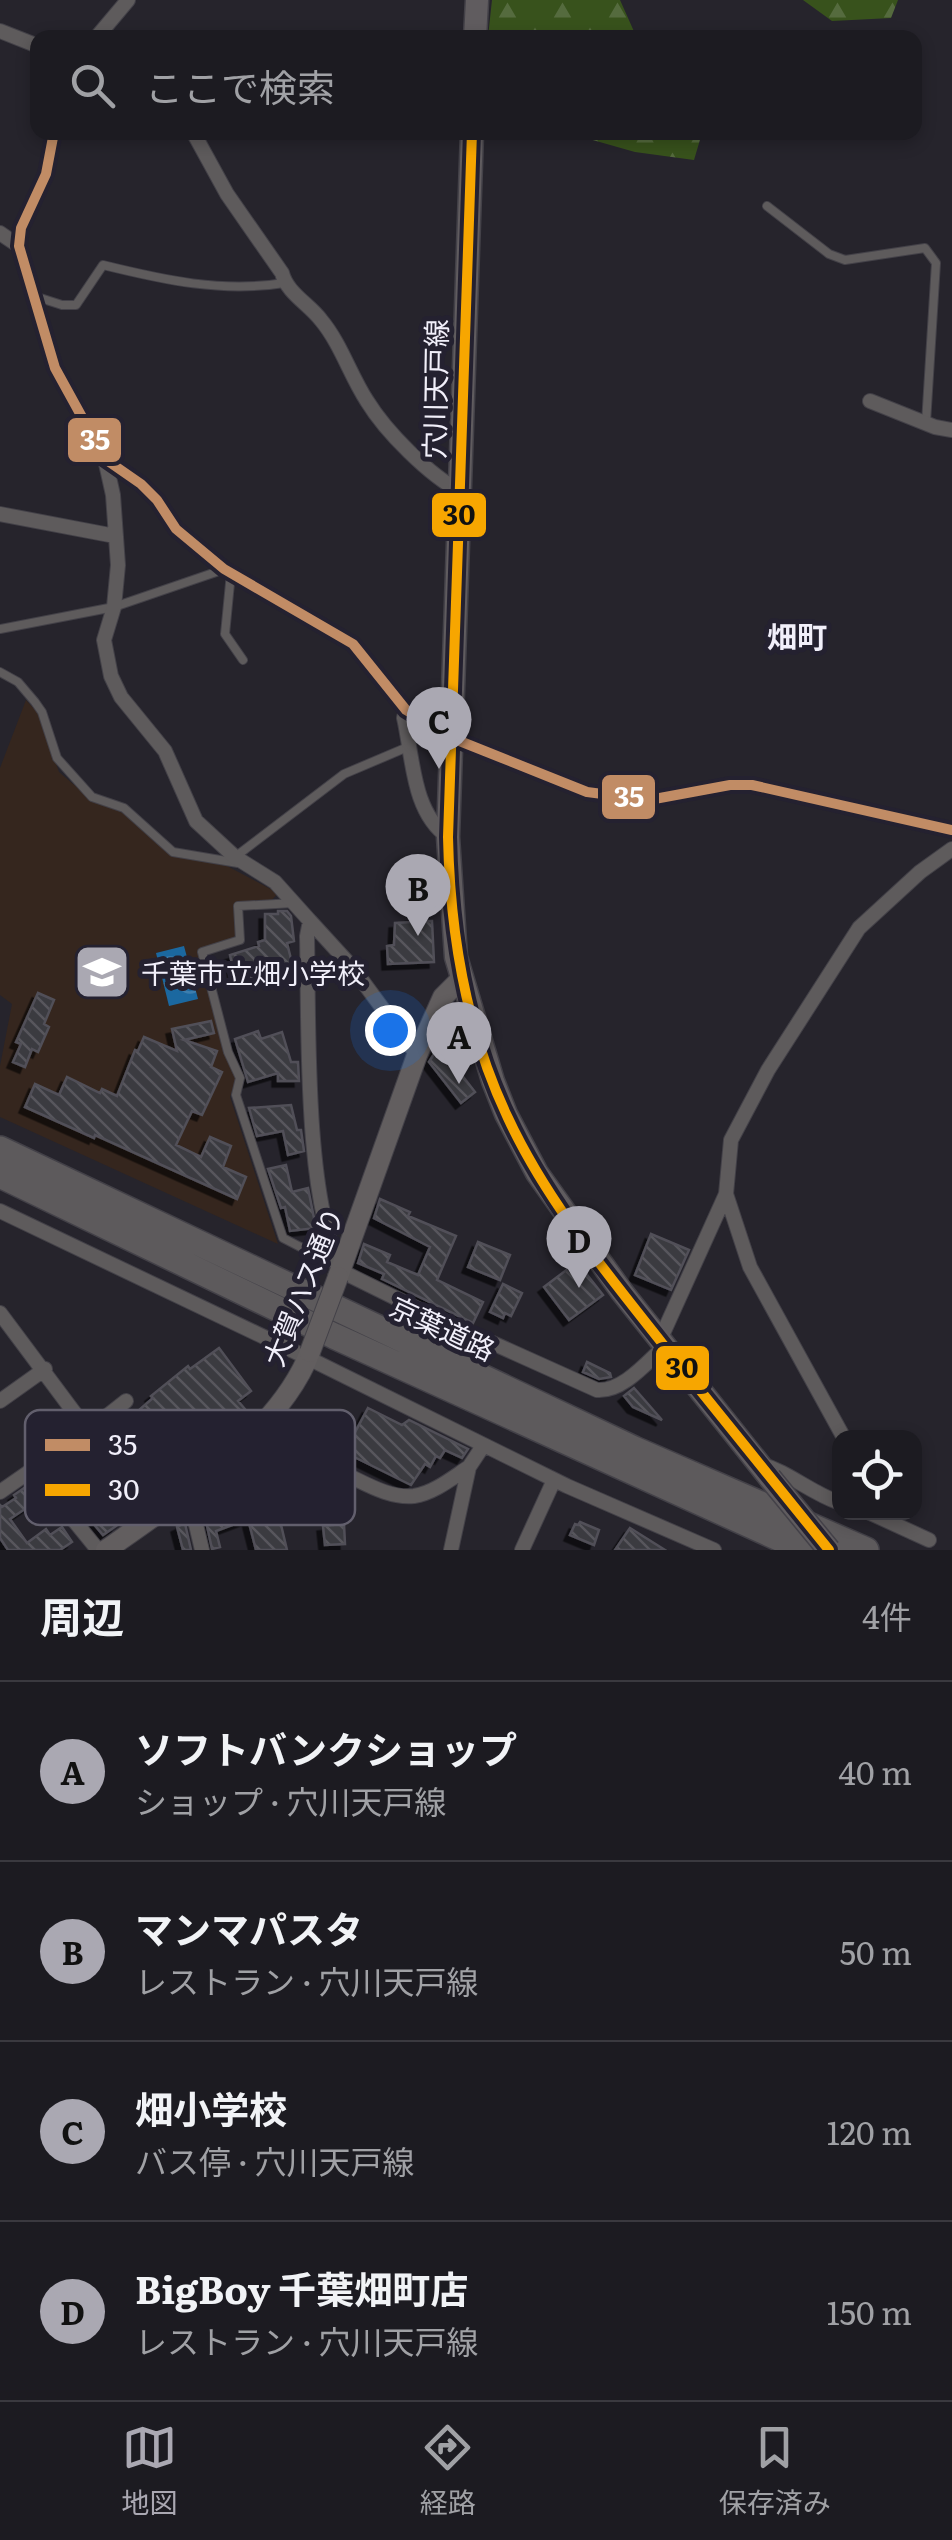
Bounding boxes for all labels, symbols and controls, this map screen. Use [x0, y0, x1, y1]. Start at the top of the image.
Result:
search box [30, 30, 922, 140]
text: ここで検索 [145, 57, 335, 114]
icon: search [65, 58, 120, 113]
street label: 穴川天戸線 [412, 319, 456, 459]
line badge: 35 [66, 416, 123, 464]
text: 35 [80, 417, 110, 459]
line badge: 30 [430, 491, 488, 539]
text: 30 [443, 492, 475, 534]
district label: 畑町 [767, 613, 827, 657]
pin: C [406, 686, 472, 769]
line badge: 35 [600, 773, 657, 821]
text: 35 [614, 774, 644, 816]
pin: B [386, 854, 450, 936]
school or university icon: 千葉市立畑小学校 [72, 942, 132, 1002]
place label: 千葉市立畑小学校 [141, 951, 365, 993]
pin: A [426, 1002, 492, 1084]
your location [365, 1005, 416, 1056]
street label: 大賀ハス通り [251, 1200, 353, 1372]
pin: D [546, 1206, 612, 1288]
street label: 京葉道路 [383, 1284, 503, 1370]
line badge: 30 [654, 1344, 711, 1392]
text: 30 [666, 1345, 698, 1387]
legend [25, 1410, 355, 1525]
text: 35 [108, 1422, 137, 1464]
map controls [832, 1430, 922, 1520]
button: locate [832, 1430, 922, 1520]
text: 30 [108, 1467, 139, 1509]
text: 周辺 [40, 1584, 124, 1646]
text: 4件 [862, 1591, 912, 1639]
text: ソフトバンクショップ [135, 1719, 517, 1776]
text: A [60, 1747, 85, 1795]
text: 40 m [838, 1747, 912, 1795]
text: ショップ · 穴川天戸線 [135, 1776, 446, 1824]
text: マンマパスタ [135, 1899, 363, 1956]
text: B [61, 1927, 84, 1975]
text: 50 m [840, 1927, 912, 1975]
text: レストラン · 穴川天戸線 [135, 1956, 478, 2004]
text: 畑小学校 [135, 2079, 287, 2136]
text: C [61, 2107, 84, 2155]
text: 120 m [827, 2107, 912, 2155]
text: バス停 · 穴川天戸線 [135, 2136, 414, 2184]
text: BigBoy 千葉畑町店 [135, 2259, 468, 2316]
text: D [60, 2287, 85, 2335]
text: 150 m [827, 2287, 912, 2335]
text: レストラン · 穴川天戸線 [135, 2316, 478, 2364]
tab: 地図 [121, 2420, 177, 2522]
tab: 経路 [420, 2420, 476, 2522]
tab: 保存済み [719, 2420, 831, 2522]

